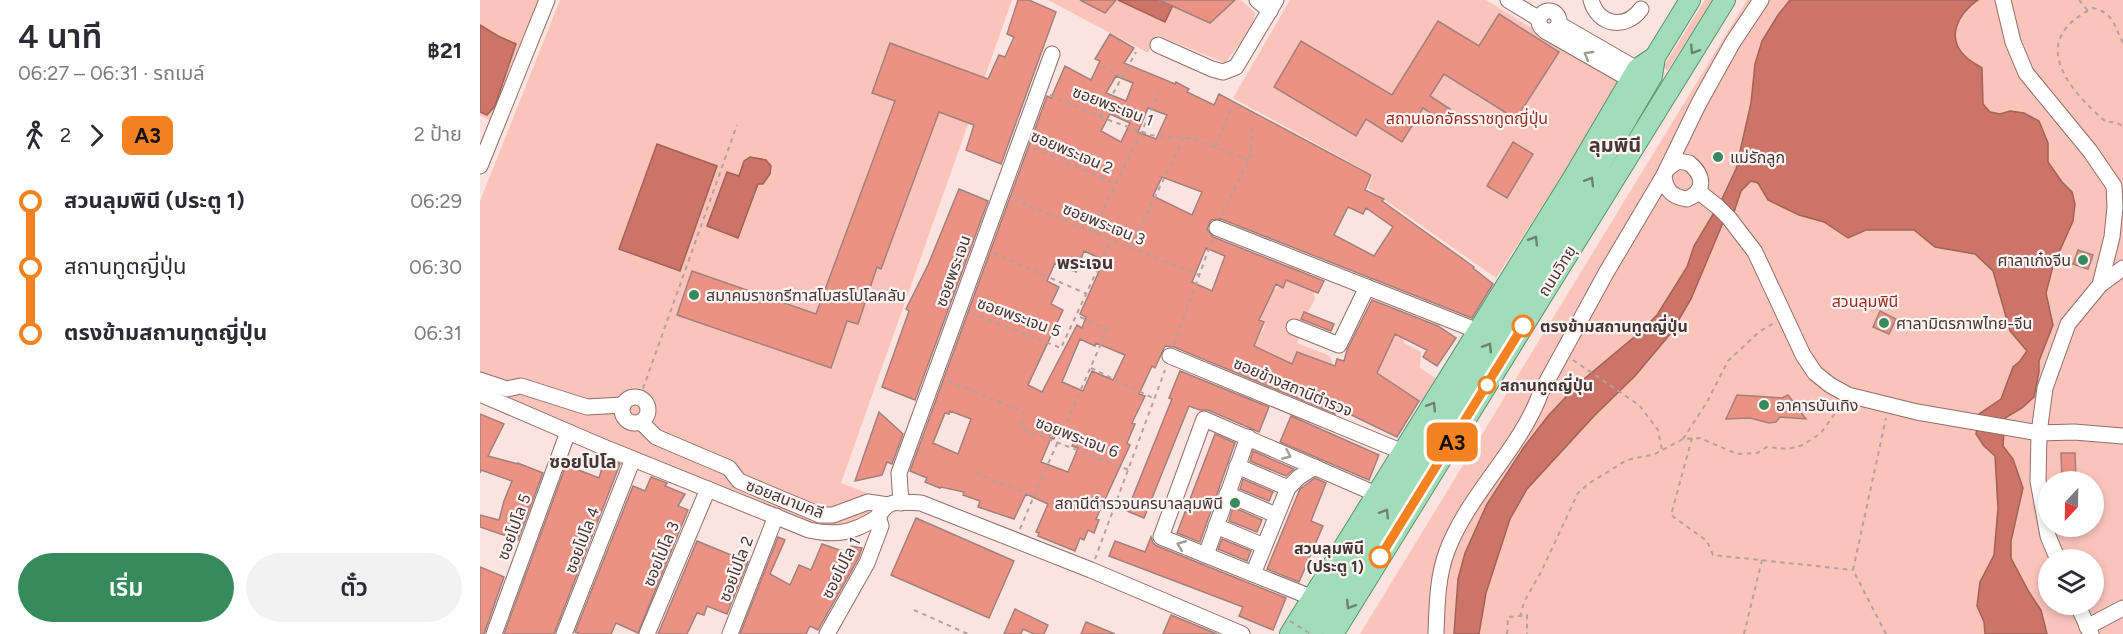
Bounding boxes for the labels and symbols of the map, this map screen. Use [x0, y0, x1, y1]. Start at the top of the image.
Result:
one-way arrow [1690, 44, 1702, 54]
one-way arrow [1584, 51, 1594, 62]
street label: ซอยพระเจน 1 [1070, 82, 1156, 130]
park label: สถานเอกอัครราชทูตญี่ปุ่น [1386, 107, 1548, 128]
street label: ซอยพระเจน 2 [1028, 126, 1116, 178]
district label: ลุมพินี [1589, 133, 1641, 157]
place label: แม่รักลูก [1730, 148, 1785, 167]
marker: แม่รักลูก [1711, 150, 1725, 164]
one-way arrow [1583, 177, 1595, 187]
street label: ซอยพระเจน 3 [1060, 199, 1148, 249]
street label: ซอยพระเจน [931, 233, 975, 309]
one-way arrow [1527, 236, 1539, 246]
street label: ถนนวิทยุ [1534, 242, 1580, 300]
place label: ศาลาเก๋งจีน [1998, 251, 2071, 270]
district label: พระเจน [1057, 252, 1113, 274]
marker: ศาลาเก๋งจีน [2076, 253, 2090, 267]
place label: สมาคมราชกรีฑาสโมสรโปโลคลับ [706, 286, 906, 305]
marker: สมาคมราชกรีฑาสโมสรโปโลคลับ [687, 288, 701, 302]
park label: สวนลุมพินี [1832, 292, 1898, 311]
street label: ซอยพระเจน 5 [975, 293, 1063, 341]
place label: ตรงข้ามสถานทูตญี่ปุ่น [1540, 314, 1688, 337]
place label: ศาลามิตรภาพไทย-จีน [1896, 314, 2032, 333]
marker: ตรงข้ามสถานทูตญี่ปุ่น [1512, 315, 1534, 337]
marker: ศาลามิตรภาพไทย-จีน [1877, 316, 1891, 330]
one-way arrow [1480, 343, 1492, 353]
street label: ซอยข้างสถานีตำรวจ [1231, 353, 1355, 421]
place label: สถานทูตญี่ปุ่น [1500, 373, 1593, 396]
marker: สถานทูตญี่ปุ่น [1478, 376, 1496, 394]
place label: อาคารบันเทิง [1776, 396, 1858, 415]
marker: อาคารบันเทิง [1757, 398, 1771, 412]
one-way arrow [1424, 402, 1436, 412]
street label: ซอยพระเจน 6 [1033, 412, 1121, 462]
line badge: A3 [1425, 422, 1479, 462]
one-way arrow [1281, 447, 1292, 459]
district label: ซอยโปโล [549, 451, 617, 473]
north arrow [2038, 471, 2104, 537]
street label: ซอยสนามคลี [743, 475, 827, 523]
street label: ซอยโปโล 5 [493, 491, 535, 563]
place label: สถานีตำรวจนครบาลลุมพินี [1054, 494, 1223, 513]
marker: สถานีตำรวจนครบาลลุมพินี [1228, 496, 1242, 510]
street label: ซอยโปโล 4 [561, 504, 603, 576]
one-way arrow [1378, 509, 1390, 519]
street label: ซอยโปโล 3 [639, 519, 683, 589]
street label: ซอยโปโล 2 [715, 533, 757, 605]
street label: ซอยโปโล 1 [817, 534, 865, 602]
place label: สวนลุมพินี (ประตู 1) [1294, 539, 1364, 577]
one-way arrow [1176, 540, 1187, 552]
marker: สวนลุมพินี (ประตู 1) [1369, 546, 1391, 568]
one-way arrow [1346, 599, 1358, 609]

